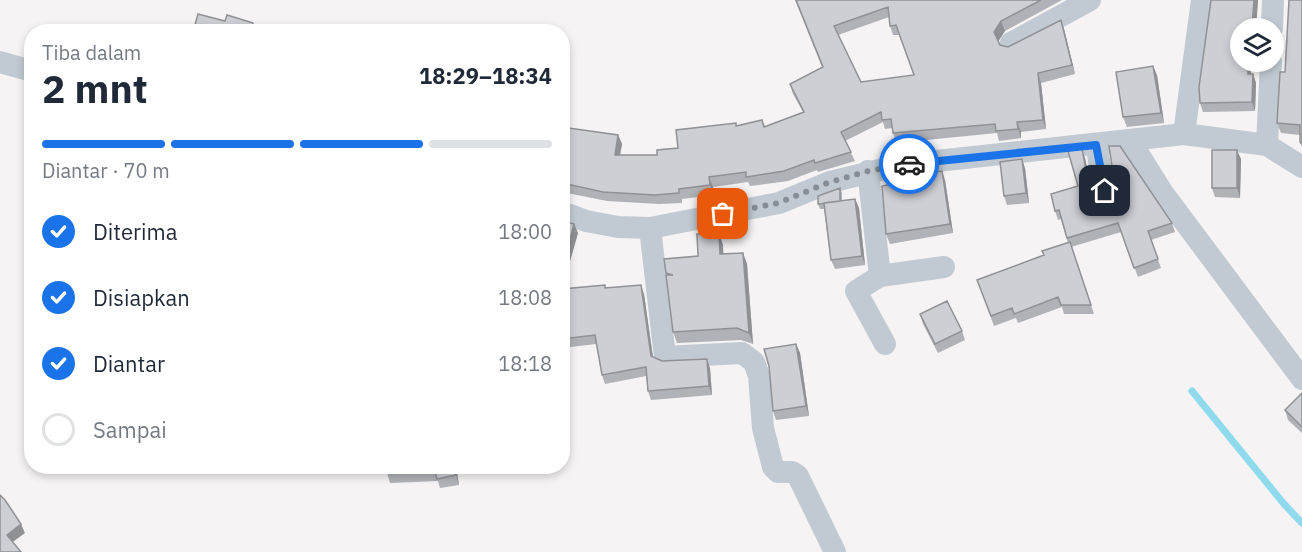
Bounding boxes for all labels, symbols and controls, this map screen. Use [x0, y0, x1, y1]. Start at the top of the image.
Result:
map controls [1230, 18, 1284, 72]
button: layers [1230, 18, 1284, 72]
text: Tiba dalam [42, 39, 141, 66]
text: 18:29–18:34 [419, 61, 552, 90]
text: 2 mnt [42, 63, 148, 114]
courier [879, 134, 939, 194]
icon: car [893, 148, 926, 181]
text: Diantar · 70 m [42, 157, 170, 184]
pin [1079, 165, 1130, 216]
icon: home [1088, 174, 1121, 207]
pin [697, 188, 748, 239]
icon: bag [706, 197, 739, 230]
icon: check [42, 215, 75, 248]
text: Diterima [93, 217, 178, 246]
text: 18:00 [498, 218, 552, 245]
icon: check [42, 281, 75, 314]
text: Disiapkan [93, 283, 190, 312]
text: 18:08 [498, 284, 552, 311]
icon: check [42, 347, 75, 380]
text: Diantar [93, 349, 165, 378]
text: 18:18 [498, 350, 552, 377]
text: Sampai [93, 415, 167, 444]

